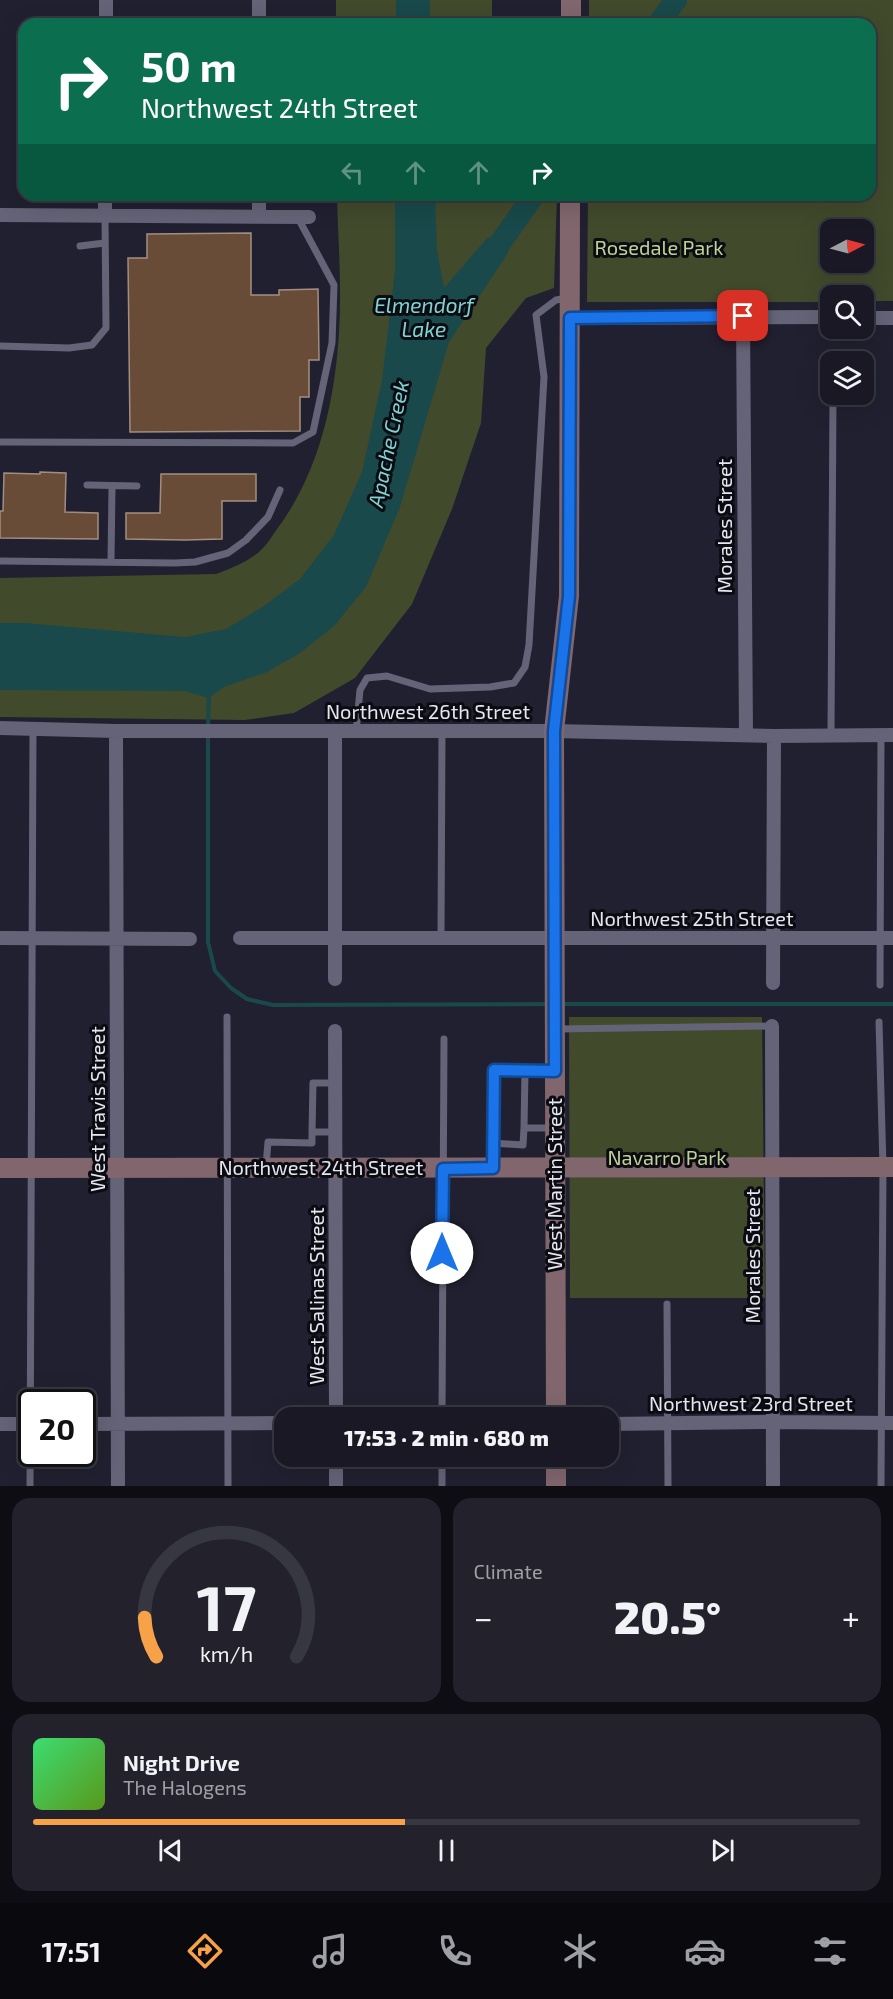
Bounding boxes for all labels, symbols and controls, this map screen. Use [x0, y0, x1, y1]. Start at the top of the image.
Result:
text: 50 m [141, 40, 237, 90]
icon: right [42, 42, 120, 120]
text: Northwest 24th Street [141, 91, 418, 123]
icon: left [336, 156, 369, 189]
icon: ahead [399, 156, 432, 189]
icon: ahead [462, 156, 495, 189]
icon: right [525, 156, 558, 189]
north arrow [820, 219, 874, 273]
map controls [820, 219, 874, 405]
park label: Rosedale Park [595, 235, 724, 259]
button: search [820, 285, 874, 339]
pin [717, 290, 768, 341]
water label: Elmendorf Lake [374, 292, 476, 341]
icon: arrive [726, 299, 759, 332]
button: layers [820, 351, 874, 405]
water label: Apache Creek [362, 378, 413, 510]
street label: Morales Street [712, 458, 736, 593]
street label: Northwest 26th Street [326, 699, 530, 723]
street label: Northwest 25th Street [590, 906, 794, 930]
street label: West Travis Street [85, 1026, 109, 1192]
street label: West Martin Street [542, 1097, 566, 1270]
park label: Navarro Park [607, 1145, 727, 1169]
street label: Northwest 24th Street [219, 1155, 424, 1179]
street label: Morales Street [740, 1188, 764, 1323]
street label: West Salinas Street [304, 1207, 328, 1385]
position arrow [410, 1221, 474, 1285]
speed limit sign: 20 [18, 1389, 96, 1467]
street label: Northwest 23rd Street [649, 1391, 853, 1415]
text: 17:53 · 2 min · 680 m [344, 1424, 549, 1450]
text: Climate [474, 1559, 543, 1583]
text: 17 [196, 1569, 256, 1644]
text: 20.5° [614, 1589, 721, 1643]
text: − [474, 1597, 493, 1637]
text: + [842, 1597, 860, 1637]
text: km/h [200, 1641, 253, 1666]
text: Night Drive [123, 1749, 240, 1775]
text: The Halogens [123, 1775, 247, 1799]
icon: previous [154, 1834, 187, 1867]
icon: pause [430, 1834, 463, 1867]
icon: next [706, 1834, 739, 1867]
icon: directions [184, 1930, 226, 1972]
icon: music [309, 1930, 351, 1972]
icon: phone [434, 1930, 476, 1972]
icon: climate [559, 1930, 601, 1972]
icon: car [684, 1930, 726, 1972]
icon: filters [809, 1930, 851, 1972]
text: 17:51 [42, 1935, 101, 1967]

